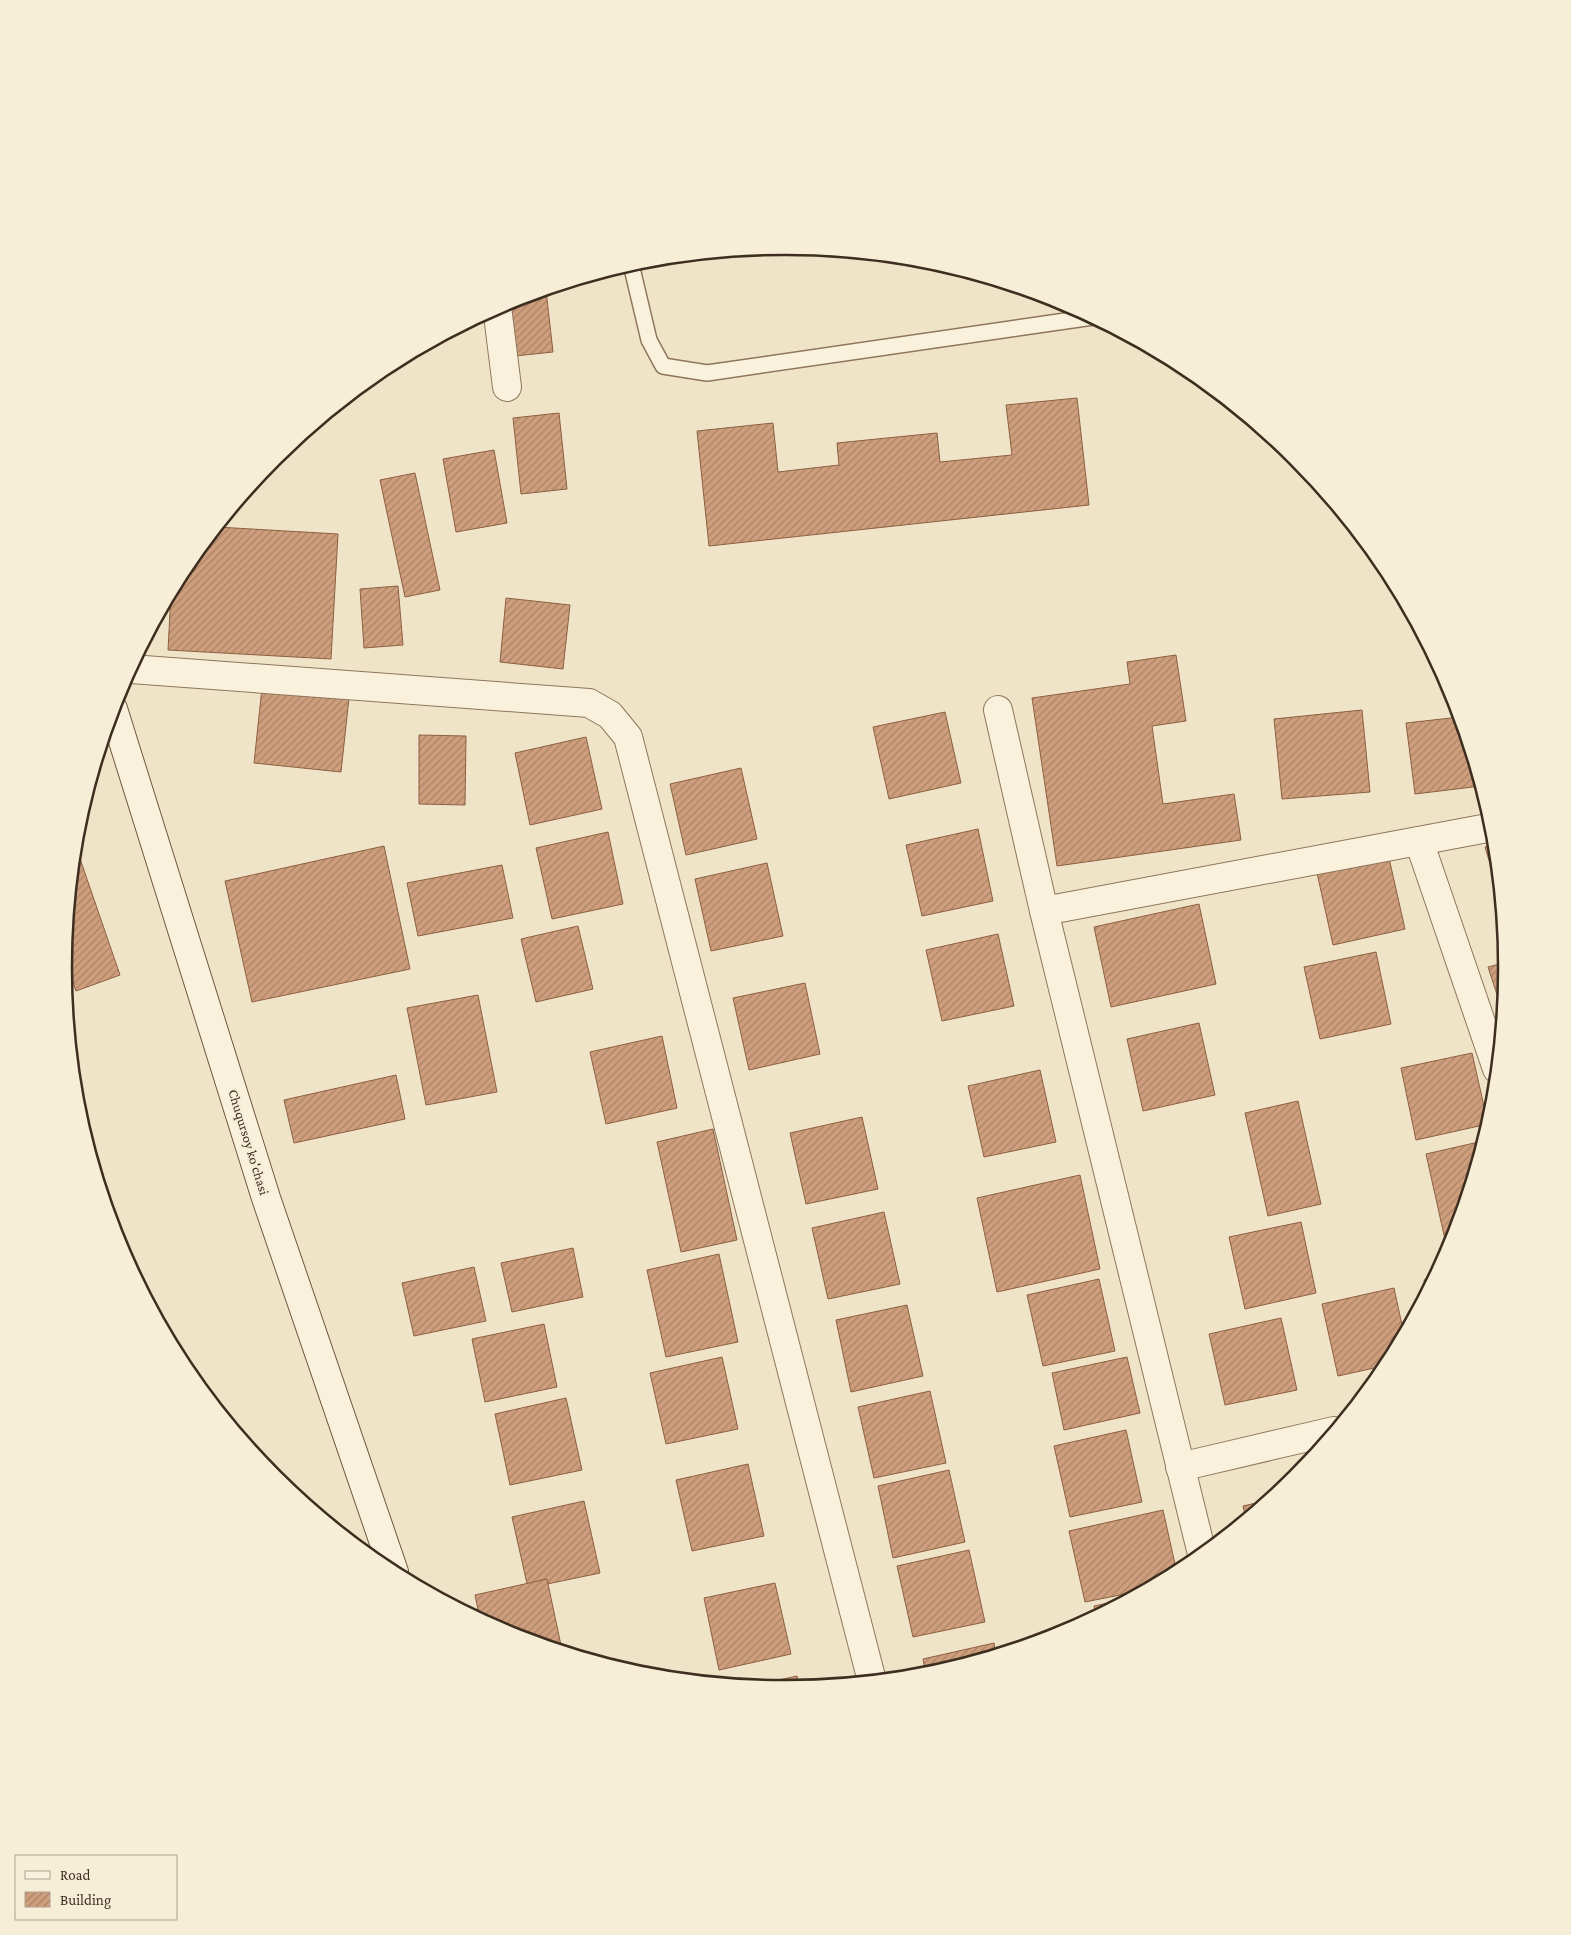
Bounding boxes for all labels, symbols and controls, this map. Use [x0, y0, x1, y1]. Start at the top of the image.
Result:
street label: Chuqursoy ko'chasi [225, 1087, 273, 1197]
legend [15, 1855, 178, 1920]
text: Road [60, 1867, 91, 1883]
text: Building [60, 1892, 111, 1909]

